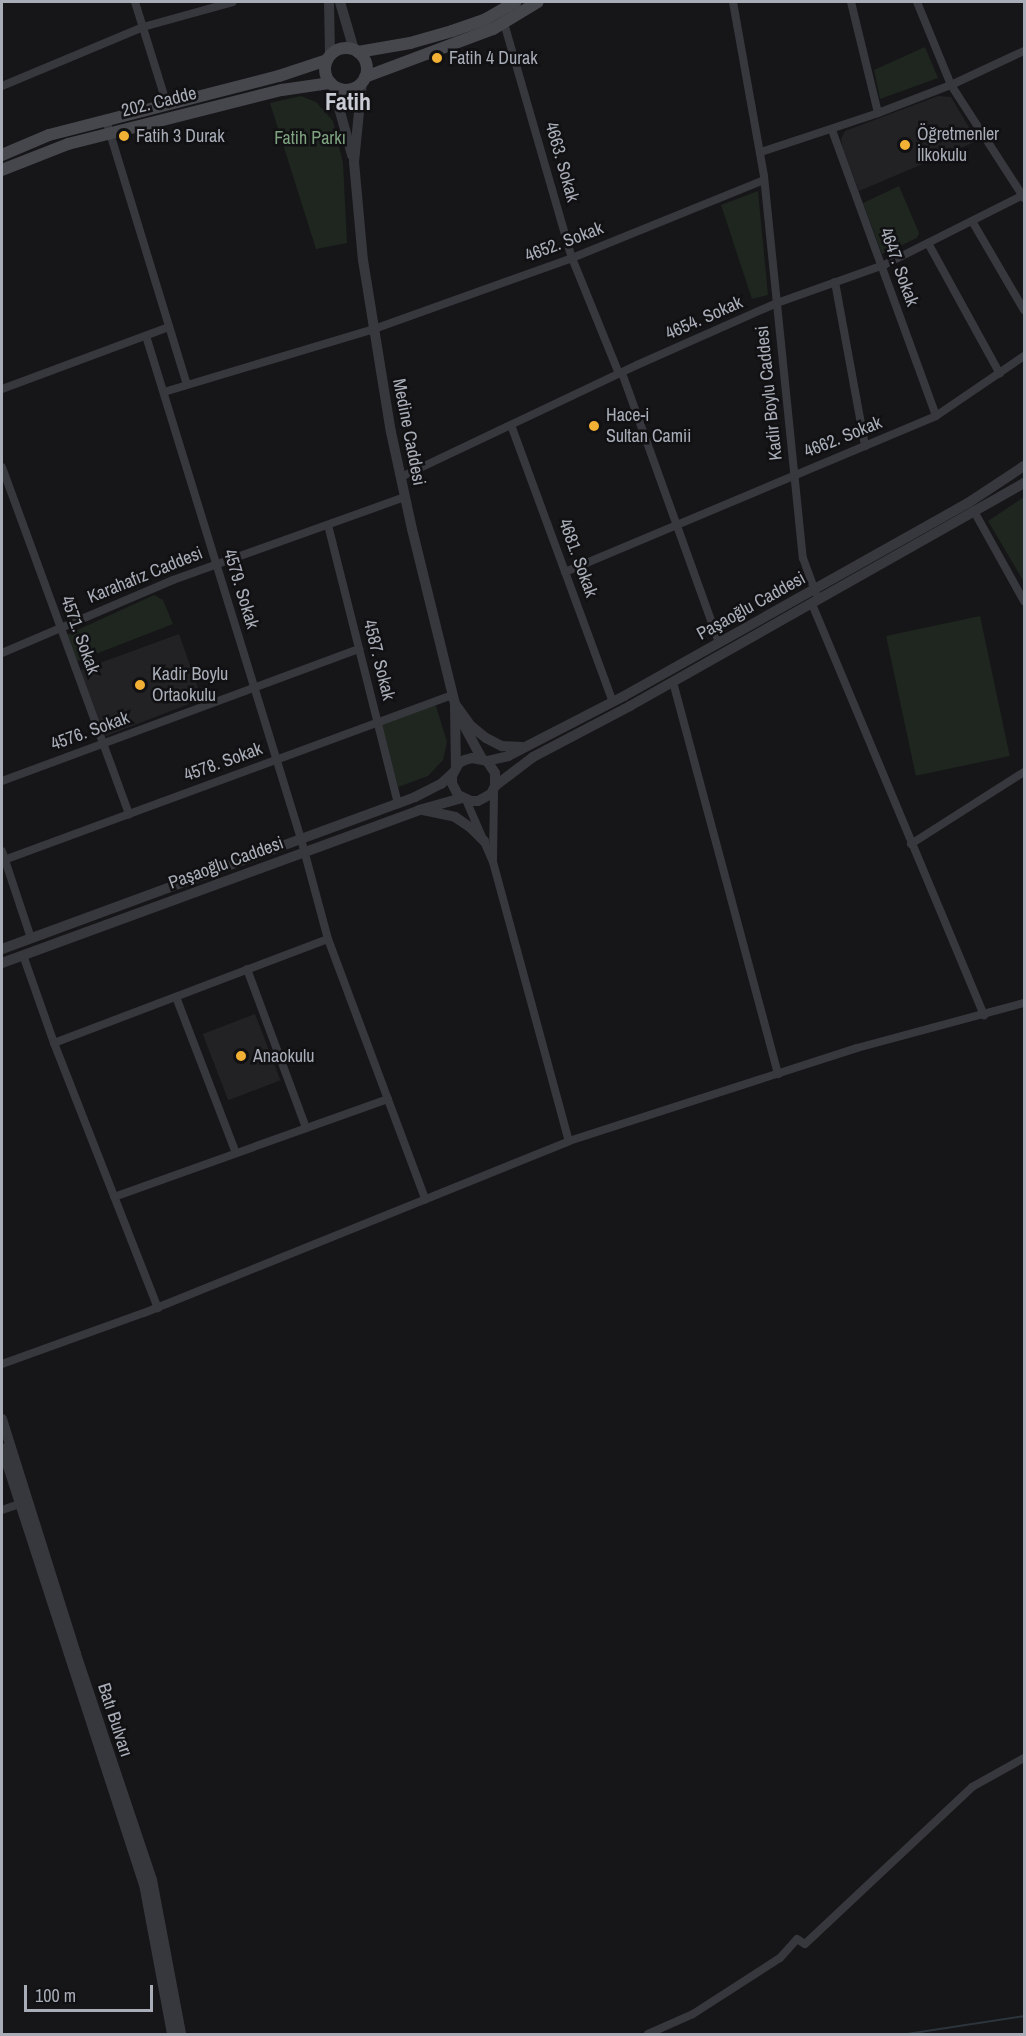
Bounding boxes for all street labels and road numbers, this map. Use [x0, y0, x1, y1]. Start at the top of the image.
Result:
street label: 202. Cadde [119, 82, 199, 122]
street label: 4663. Sokak [540, 120, 584, 204]
street label: 4652. Sokak [522, 217, 606, 267]
street label: 4647. Sokak [875, 225, 923, 309]
street label: 4654. Sokak [662, 291, 746, 345]
street label: Kadir Boylu Caddesi [751, 325, 787, 461]
street label: Medine Caddesi [388, 377, 430, 487]
street label: 4662. Sokak [801, 412, 885, 462]
street label: 4681. Sokak [554, 516, 602, 600]
street label: Karahafız Caddesi [84, 542, 206, 608]
street label: 4579. Sokak [219, 547, 263, 631]
street label: Paşaoğlu Caddesi [693, 567, 809, 645]
street label: 4571. Sokak [56, 593, 104, 677]
street label: 4587. Sokak [359, 618, 399, 702]
street label: 4576. Sokak [48, 707, 132, 755]
street label: 4578. Sokak [181, 738, 265, 786]
street label: Paşaoğlu Caddesi [166, 832, 286, 894]
street label: Batı Bulvarı [93, 1680, 137, 1760]

